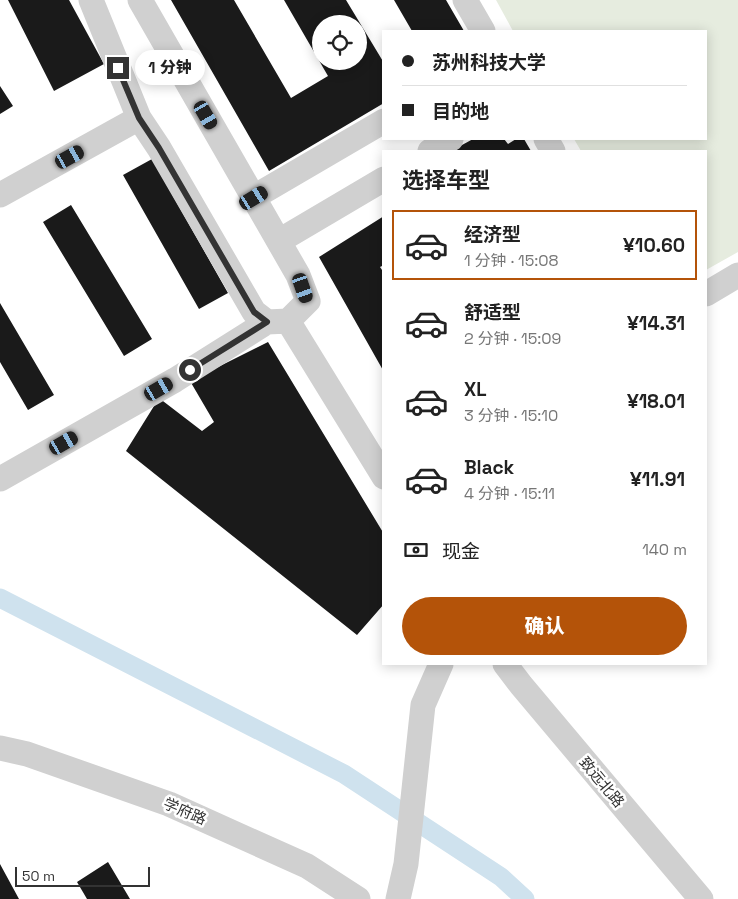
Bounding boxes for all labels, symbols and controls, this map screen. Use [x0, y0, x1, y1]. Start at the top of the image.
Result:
map controls [312, 15, 367, 70]
button: locate [312, 15, 367, 70]
callout: 1 分钟 [136, 50, 206, 86]
text: 苏州科技大学 [432, 50, 546, 75]
route end [107, 57, 129, 79]
text: 1 分钟 [148, 57, 192, 78]
car [192, 98, 219, 132]
text: 目的地 [432, 99, 489, 124]
car [53, 143, 86, 171]
text: 选择车型 [402, 166, 490, 194]
car [237, 184, 270, 212]
text: 经济型 [464, 222, 521, 247]
icon: car [404, 223, 449, 268]
text: ¥10.60 [623, 233, 685, 258]
text: 1 分钟 · 15:08 [464, 250, 559, 271]
car [291, 271, 314, 305]
text: 舒适型 [464, 300, 521, 325]
icon: car [404, 301, 449, 346]
text: ¥14.31 [627, 311, 685, 336]
text: 2 分钟 · 15:09 [464, 328, 561, 349]
route start [179, 359, 201, 381]
car [142, 375, 175, 403]
text: XL [464, 377, 487, 402]
icon: car [404, 379, 449, 424]
text: ¥18.01 [627, 389, 685, 414]
text: 3 分钟 · 15:10 [464, 405, 558, 426]
car [47, 429, 80, 457]
text: Black [464, 455, 514, 480]
icon: car [404, 457, 449, 502]
text: ¥11.91 [630, 467, 685, 492]
text: 4 分钟 · 15:11 [464, 483, 555, 504]
icon: cash [402, 536, 430, 564]
text: 现金 [442, 539, 480, 564]
text: 140 m [642, 539, 687, 560]
button: 确认 [402, 597, 687, 655]
street label: 致远北路 [575, 753, 629, 811]
street label: 学府路 [161, 793, 209, 829]
scale bar [15, 864, 150, 887]
text: 50 m [22, 867, 55, 885]

